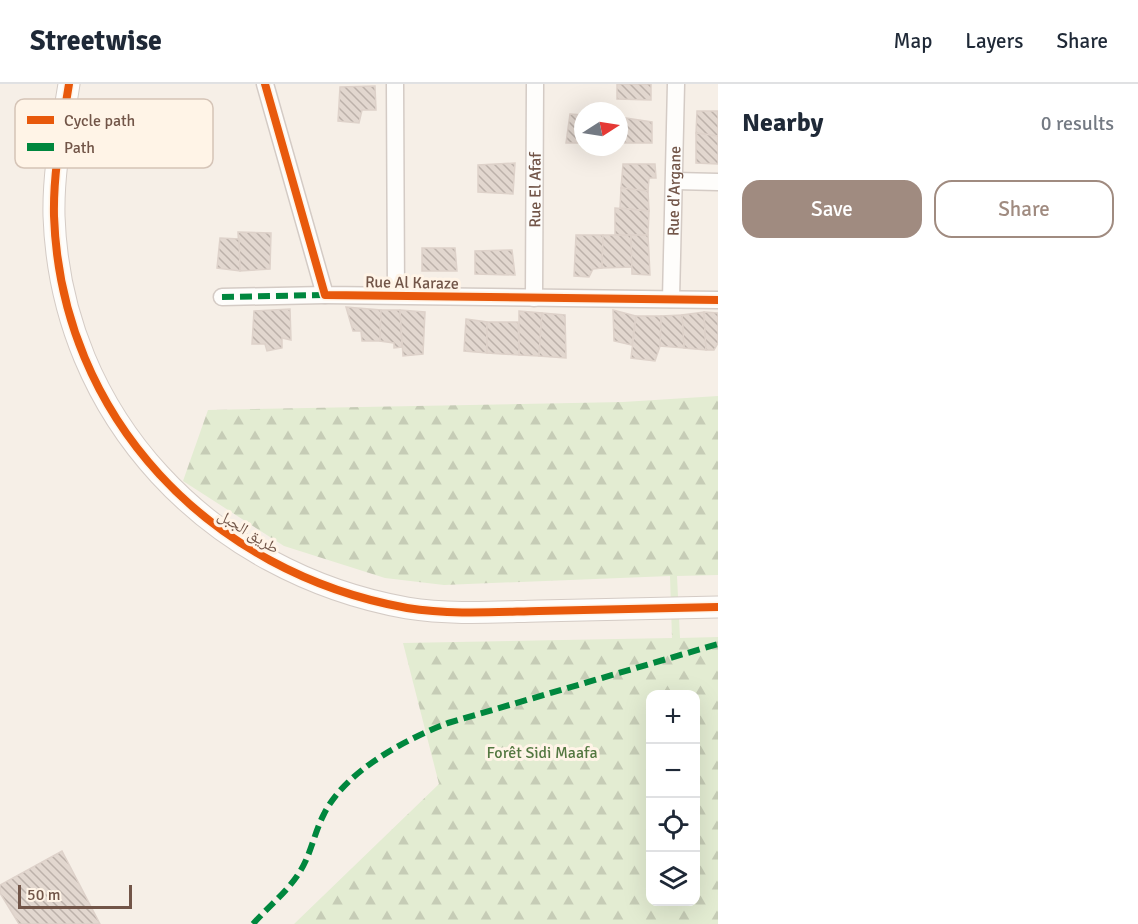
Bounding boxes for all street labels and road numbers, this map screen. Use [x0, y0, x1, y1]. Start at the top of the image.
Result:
street label: Rue d'Argane [663, 146, 686, 236]
street label: Rue El Afaf [525, 152, 546, 228]
street label: Rue Al Karaze [365, 272, 459, 294]
street label: طريق الجبل [214, 505, 283, 558]

